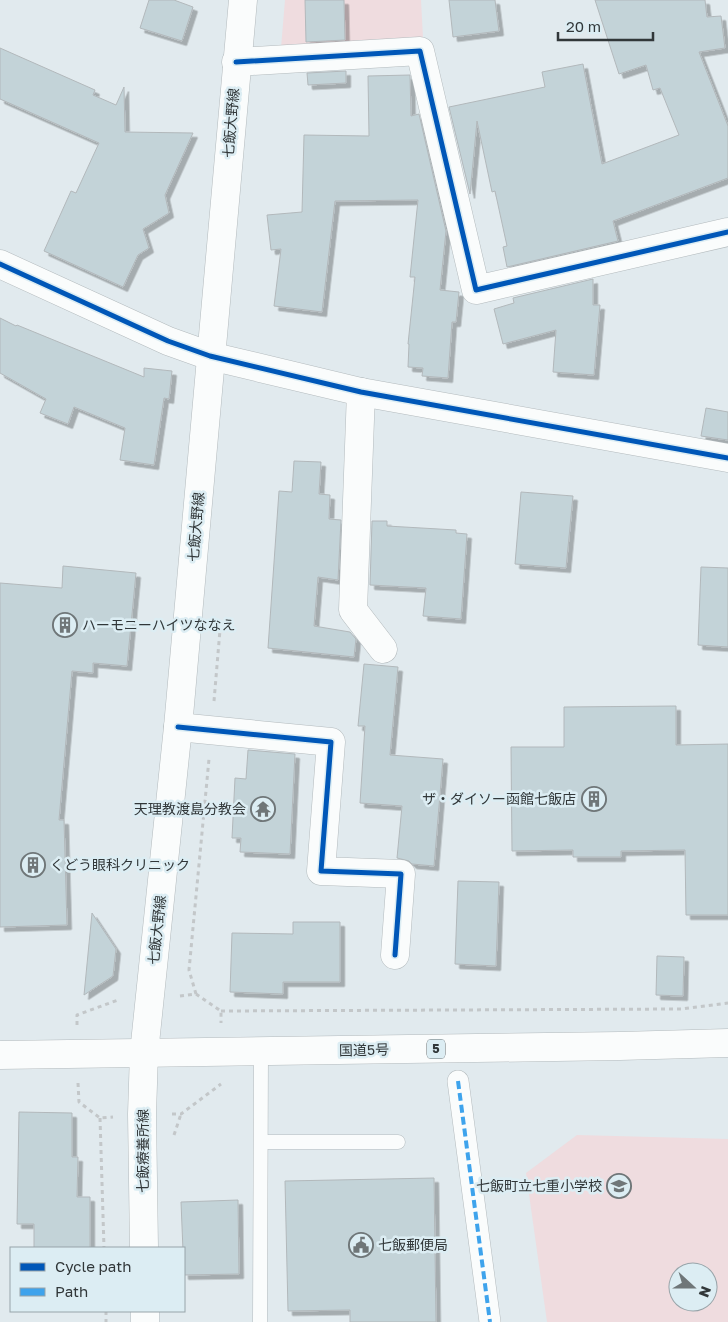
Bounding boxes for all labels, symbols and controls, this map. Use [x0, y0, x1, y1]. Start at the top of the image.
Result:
scale bar [558, 10, 653, 42]
text: 20 m [566, 17, 601, 35]
street label: 七飯大野線 [219, 87, 242, 159]
street label: 七飯大野線 [184, 491, 207, 563]
building icon: ハーモニーハイツななえ [52, 612, 78, 638]
place label: ハーモニーハイツななえ [82, 616, 235, 633]
building icon: ザ・ダイソー函館七飯店 [581, 786, 607, 812]
place label: ザ・ダイソー函館七飯店 [422, 790, 576, 807]
temple icon: 天理教渡島分教会 [250, 796, 276, 822]
place label: 天理教渡島分教会 [134, 800, 246, 817]
building icon: くどう眼科クリニック [20, 852, 46, 878]
place label: くどう眼科クリニック [50, 856, 190, 873]
street label: 七飯大野線 [144, 894, 169, 966]
road number: 5 [427, 1040, 445, 1058]
street label: 国道5号 [339, 1041, 389, 1058]
street label: 七飯療養所線 [134, 1109, 151, 1193]
school or university icon: 七飯町立七重小学校 [606, 1173, 632, 1199]
place label: 七飯町立七重小学校 [476, 1177, 602, 1194]
public building icon: 七飯郵便局 [348, 1232, 374, 1258]
place label: 七飯郵便局 [378, 1236, 448, 1253]
legend [10, 1247, 185, 1312]
text: Cycle path [55, 1257, 131, 1275]
north arrow [668, 1262, 718, 1312]
text: Path [55, 1282, 88, 1300]
text: N [696, 1284, 715, 1300]

